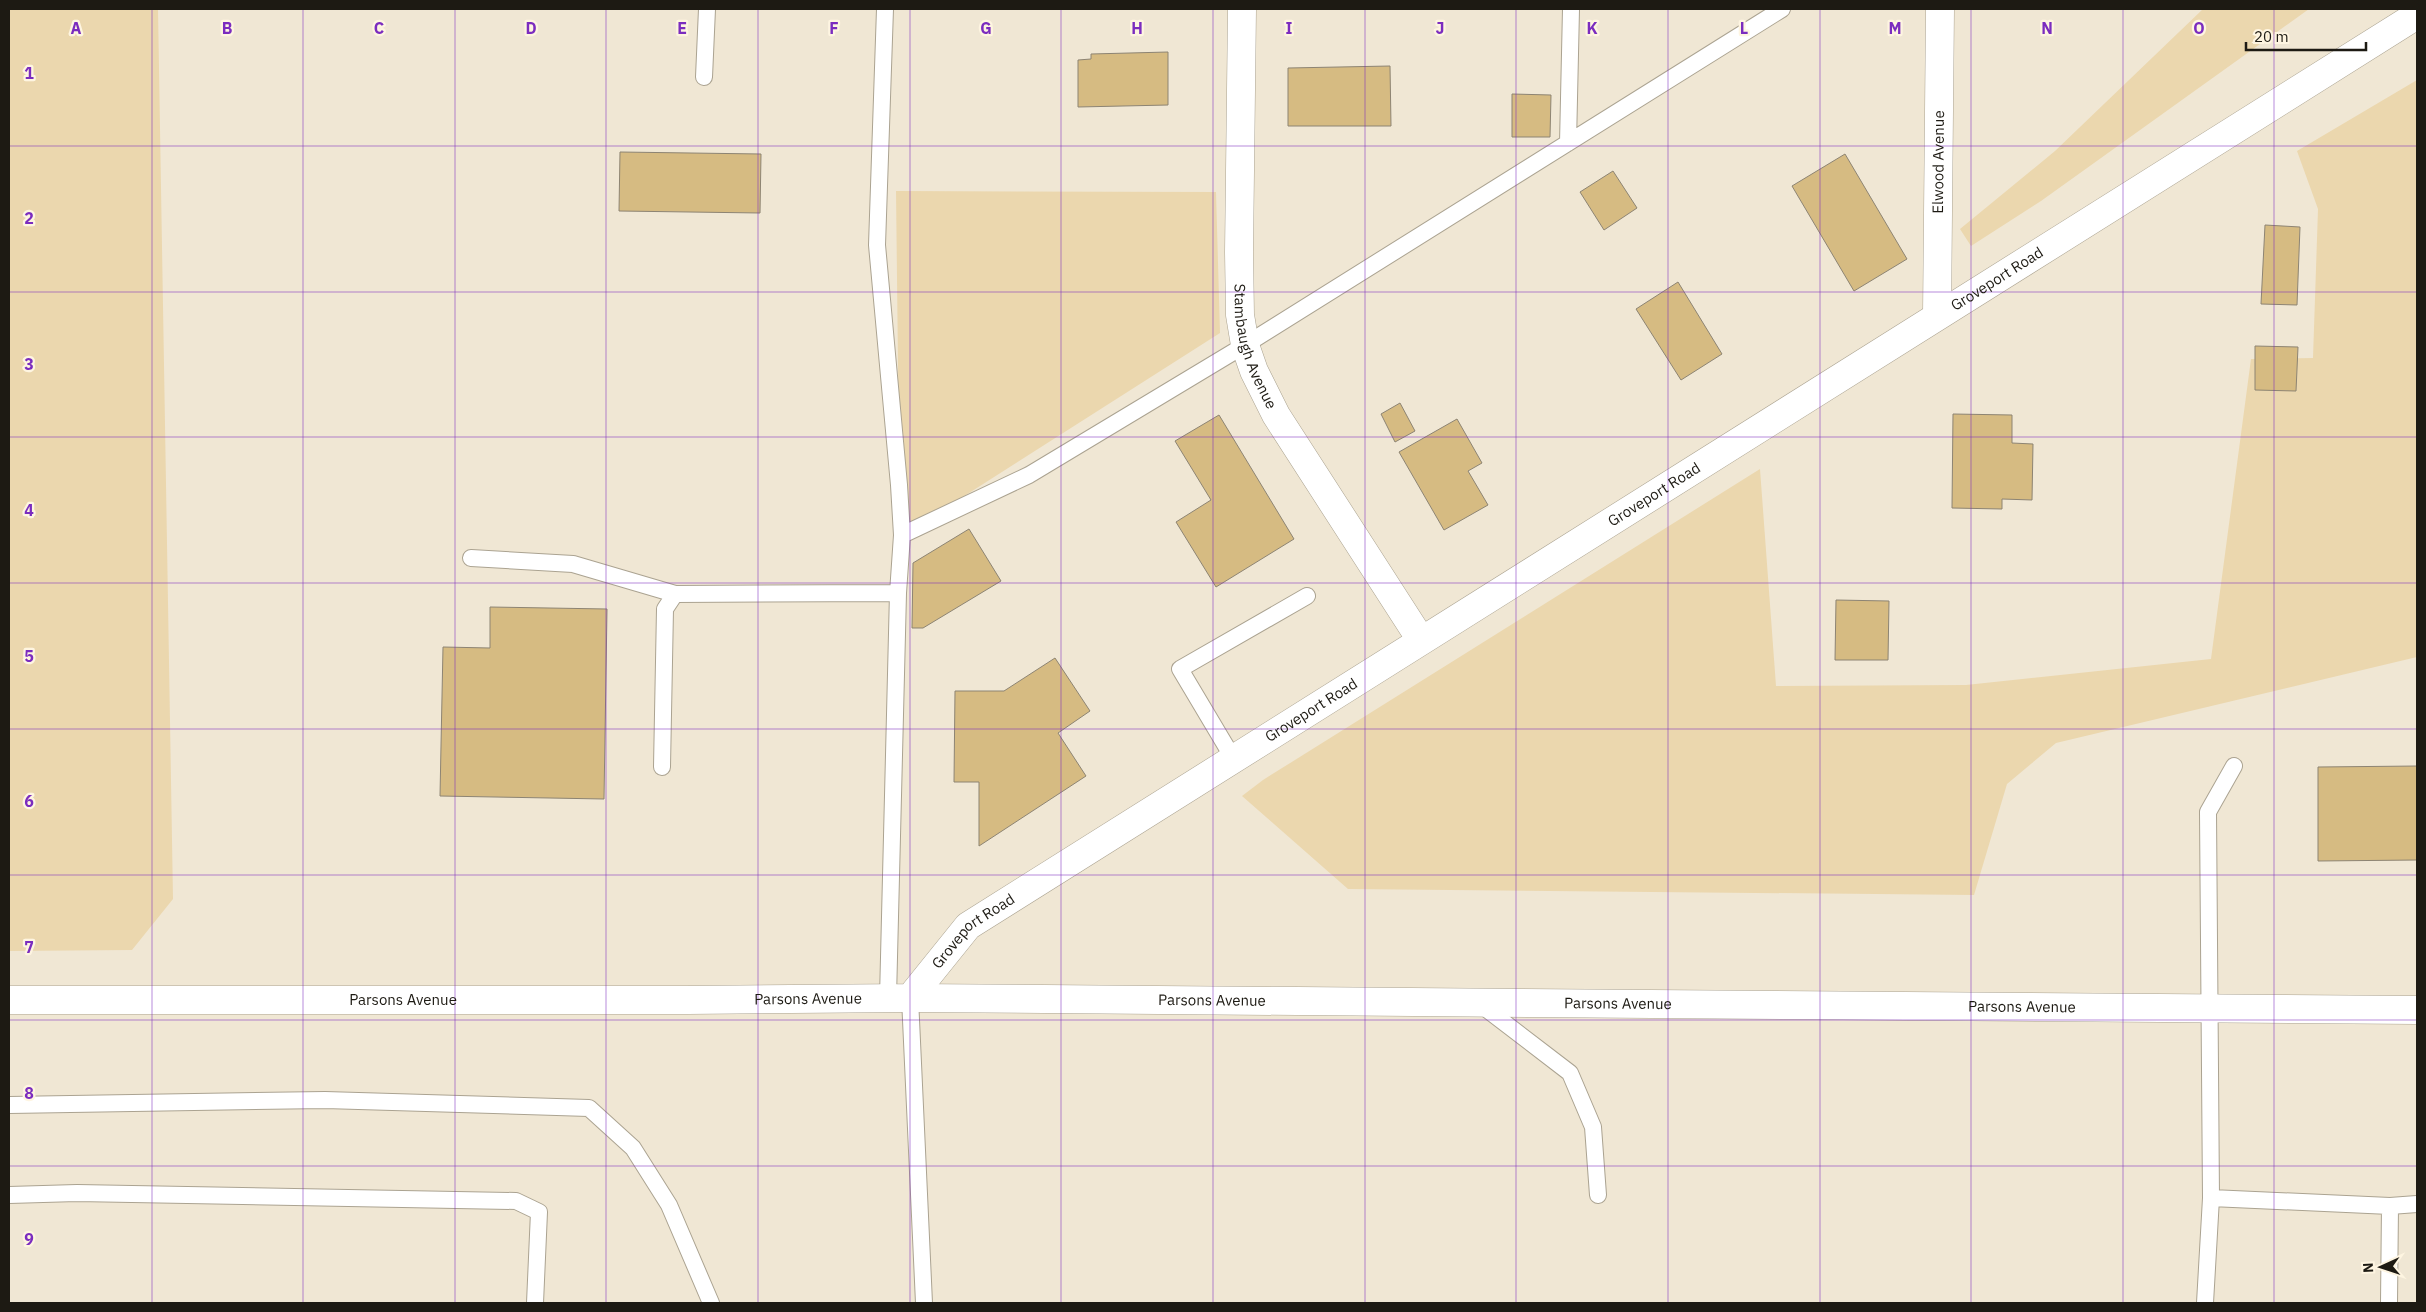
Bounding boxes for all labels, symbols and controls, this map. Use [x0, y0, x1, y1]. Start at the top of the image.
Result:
text: A [71, 18, 82, 38]
text: B [222, 18, 233, 38]
text: C [374, 18, 384, 38]
text: D [525, 18, 537, 38]
text: E [677, 18, 687, 38]
text: F [829, 18, 839, 38]
text: G [980, 18, 992, 38]
text: H [1131, 18, 1143, 38]
text: I [1286, 18, 1293, 38]
text: J [1436, 18, 1444, 38]
text: K [1586, 18, 1598, 38]
text: L [1740, 18, 1748, 38]
text: M [1888, 18, 1902, 38]
text: N [2041, 18, 2053, 38]
text: O [2193, 18, 2205, 38]
scale bar [2246, 20, 2366, 52]
text: 20 m [2254, 27, 2289, 46]
text: 1 [24, 63, 34, 83]
street label: Elwood Avenue [1928, 110, 1948, 214]
text: 2 [24, 208, 34, 228]
street label: Groveport Road [1947, 242, 2047, 315]
street label: Stambaugh Avenue [1231, 284, 1281, 412]
text: 3 [24, 354, 34, 374]
street label: Groveport Road [1604, 458, 1704, 530]
text: 4 [24, 500, 34, 520]
text: 5 [24, 646, 34, 666]
street label: Groveport Road [1261, 674, 1361, 746]
text: 6 [24, 791, 34, 811]
street label: Groveport Road [927, 889, 1018, 972]
text: 7 [24, 937, 34, 957]
street label: Parsons Avenue [754, 988, 862, 1008]
street label: Parsons Avenue [349, 990, 457, 1009]
street label: Parsons Avenue [1158, 990, 1266, 1010]
street label: Parsons Avenue [1564, 993, 1672, 1013]
street label: Parsons Avenue [1968, 996, 2076, 1016]
text: 8 [24, 1083, 34, 1103]
text: 9 [24, 1229, 34, 1249]
north arrow [2356, 1242, 2406, 1292]
text: N [2359, 1262, 2377, 1273]

